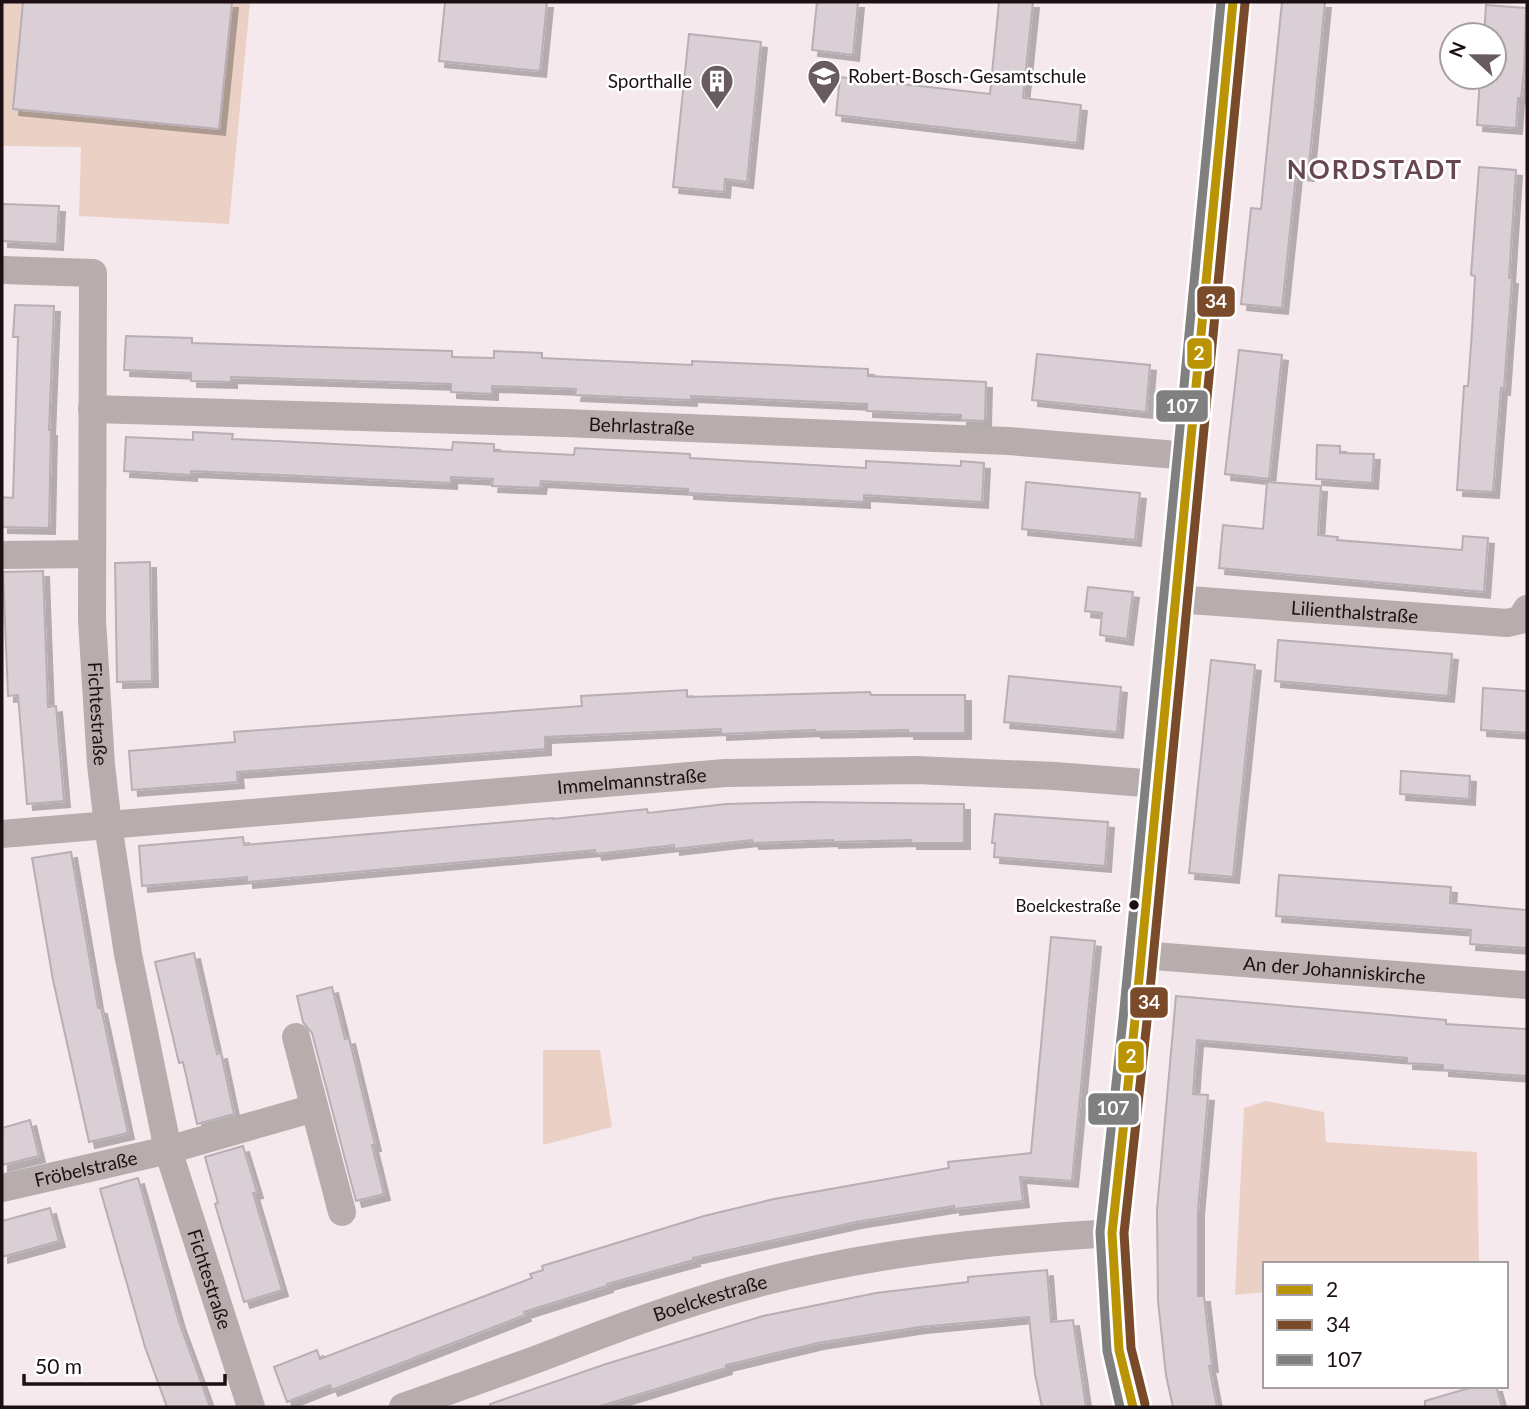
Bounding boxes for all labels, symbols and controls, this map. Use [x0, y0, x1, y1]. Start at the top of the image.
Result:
north arrow [1438, 21, 1508, 91]
text: N [1443, 38, 1470, 61]
school or university icon: Robert-Bosch-Gesamtschule [805, 57, 843, 106]
building icon: Sporthalle [698, 62, 736, 111]
place label: Robert-Bosch-Gesamtschule [848, 64, 1086, 87]
place label: Sporthalle [608, 69, 692, 92]
district label: NORDSTADT [1287, 153, 1463, 185]
line badge: 34 [1196, 285, 1236, 318]
text: 34 [1205, 289, 1227, 312]
line badge: 2 [1186, 337, 1213, 370]
text: 2 [1193, 341, 1205, 364]
line badge: 107 [1155, 389, 1209, 423]
text: 107 [1165, 394, 1199, 417]
street label: Behrlastraße [588, 412, 695, 439]
street label: Lilienthalstraße [1290, 595, 1419, 628]
street label: Fichtestraße [84, 661, 113, 766]
street label: Immelmannstraße [556, 763, 707, 798]
place label: Boelckestraße [1015, 895, 1121, 916]
marker: Boelckestraße [1127, 898, 1141, 912]
street label: An der Johanniskirche [1242, 951, 1427, 988]
line badge: 34 [1129, 986, 1169, 1019]
text: 34 [1138, 990, 1160, 1013]
line badge: 2 [1117, 1040, 1145, 1074]
text: 2 [1125, 1044, 1137, 1067]
line badge: 107 [1087, 1092, 1140, 1126]
text: 107 [1096, 1096, 1130, 1119]
street label: Fröbelstraße [32, 1145, 139, 1191]
street label: Fichtestraße [183, 1226, 237, 1332]
legend [1263, 1262, 1508, 1388]
street label: Boelckestraße [650, 1269, 769, 1326]
text: 2 [1326, 1276, 1338, 1301]
text: 34 [1326, 1311, 1350, 1336]
scale bar [24, 1342, 226, 1386]
text: 107 [1326, 1346, 1363, 1371]
text: 50 m [35, 1353, 82, 1378]

